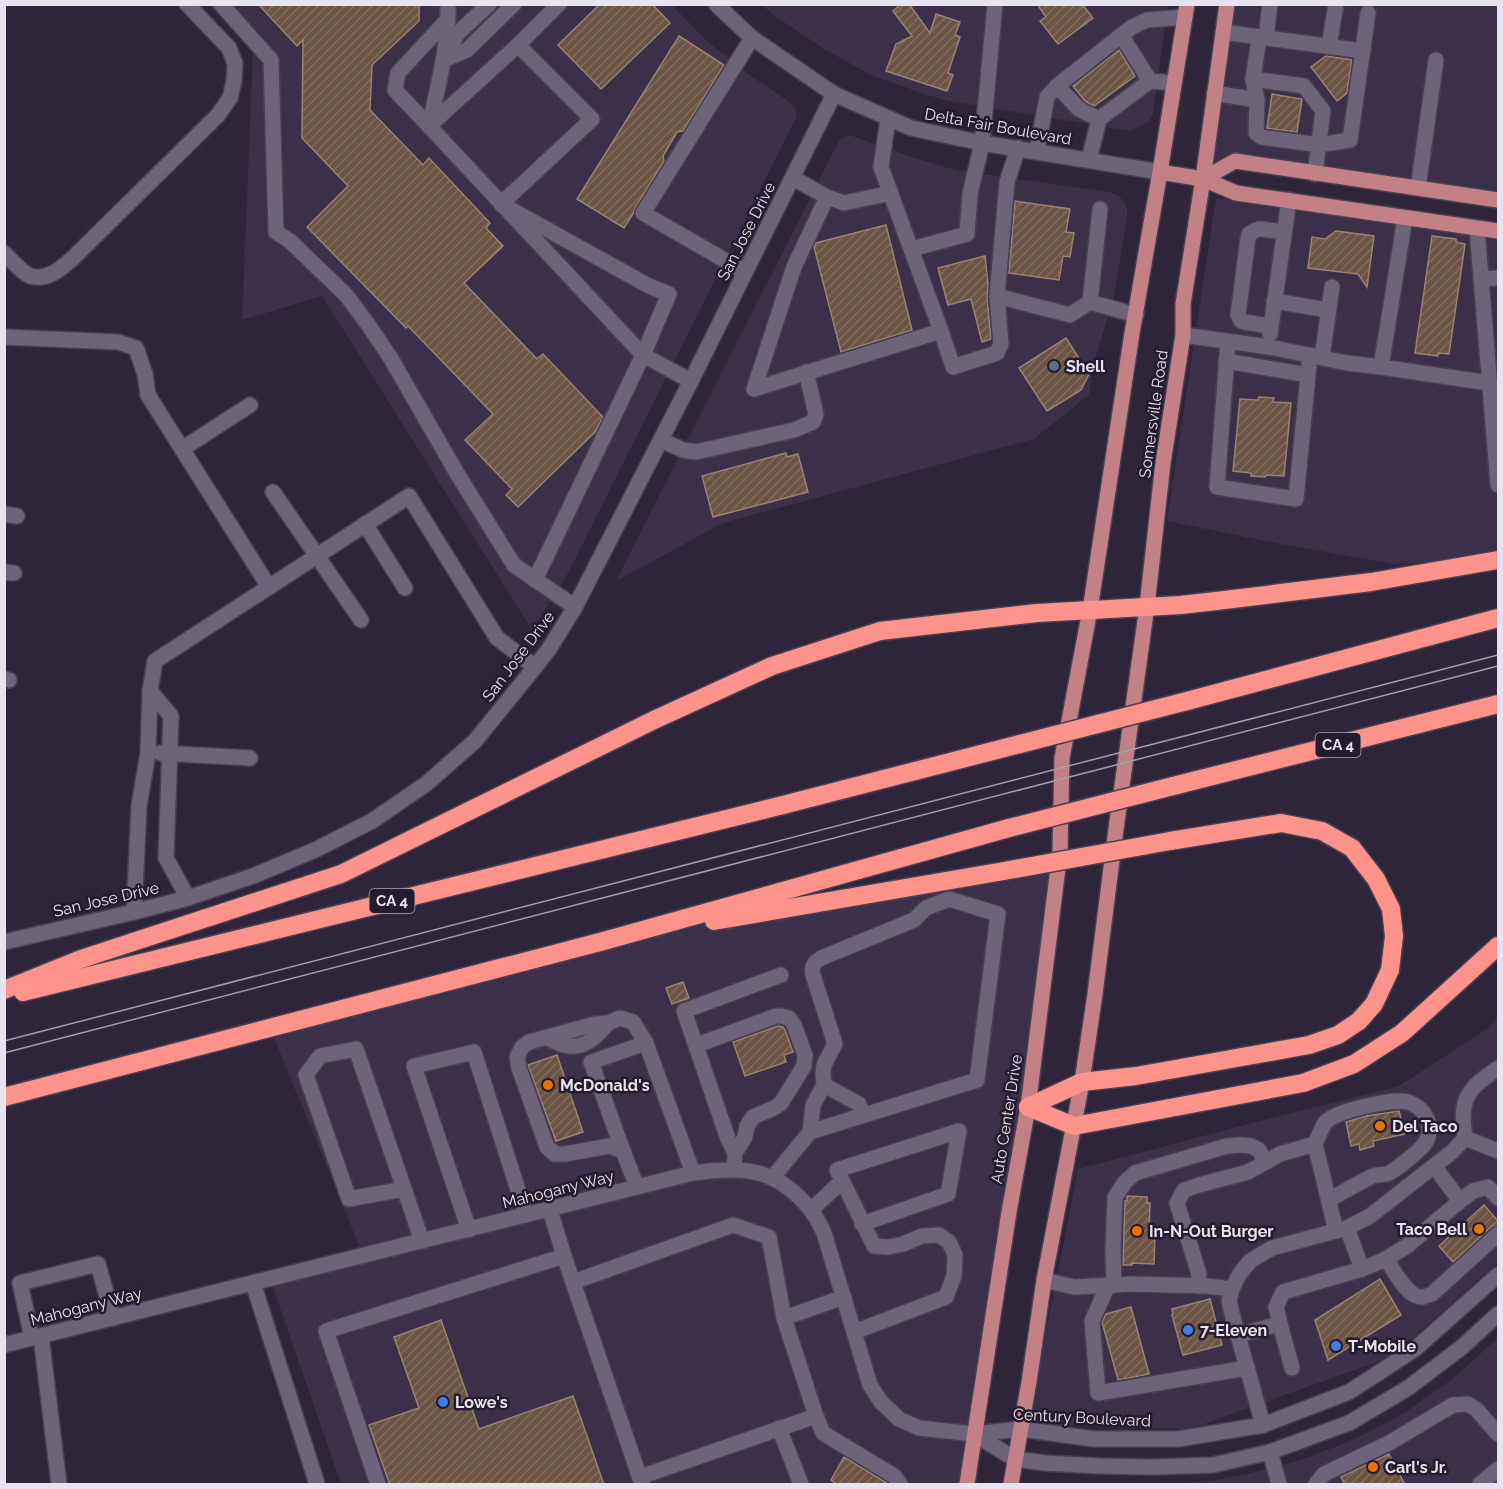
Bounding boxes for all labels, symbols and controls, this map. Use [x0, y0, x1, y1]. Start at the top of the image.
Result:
street label: Delta Fair Boulevard [923, 104, 1073, 149]
street label: San Jose Drive [713, 179, 779, 284]
street label: Somersville Road [1135, 349, 1172, 479]
place label: Shell [1066, 357, 1106, 376]
marker: Shell [1047, 359, 1061, 373]
street label: San Jose Drive [478, 608, 558, 705]
road number: CA 4 [1316, 733, 1360, 757]
street label: San Jose Drive [51, 878, 161, 921]
road number: CA 4 [370, 889, 414, 913]
street label: Auto Center Drive [987, 1053, 1026, 1185]
place label: McDonald's [560, 1076, 650, 1095]
marker: McDonald's [541, 1078, 555, 1092]
place label: Del Taco [1392, 1117, 1458, 1136]
marker: Del Taco [1373, 1119, 1387, 1133]
street label: Mahogany Way [500, 1166, 616, 1213]
place label: Taco Bell [1396, 1220, 1468, 1239]
place label: In-N-Out Burger [1149, 1222, 1274, 1241]
marker: Taco Bell [1472, 1222, 1486, 1236]
marker: In-N-Out Burger [1130, 1224, 1144, 1238]
street label: Mahogany Way [28, 1283, 144, 1330]
place label: 7-Eleven [1200, 1321, 1267, 1340]
marker: 7-Eleven [1181, 1323, 1195, 1337]
place label: T-Mobile [1348, 1337, 1416, 1356]
marker: T-Mobile [1329, 1339, 1343, 1353]
place label: Lowe's [455, 1393, 508, 1412]
marker: Lowe's [436, 1395, 450, 1409]
street label: Century Boulevard [1013, 1404, 1151, 1431]
place label: Carl's Jr. [1385, 1458, 1447, 1477]
marker: Carl's Jr. [1366, 1460, 1380, 1474]

